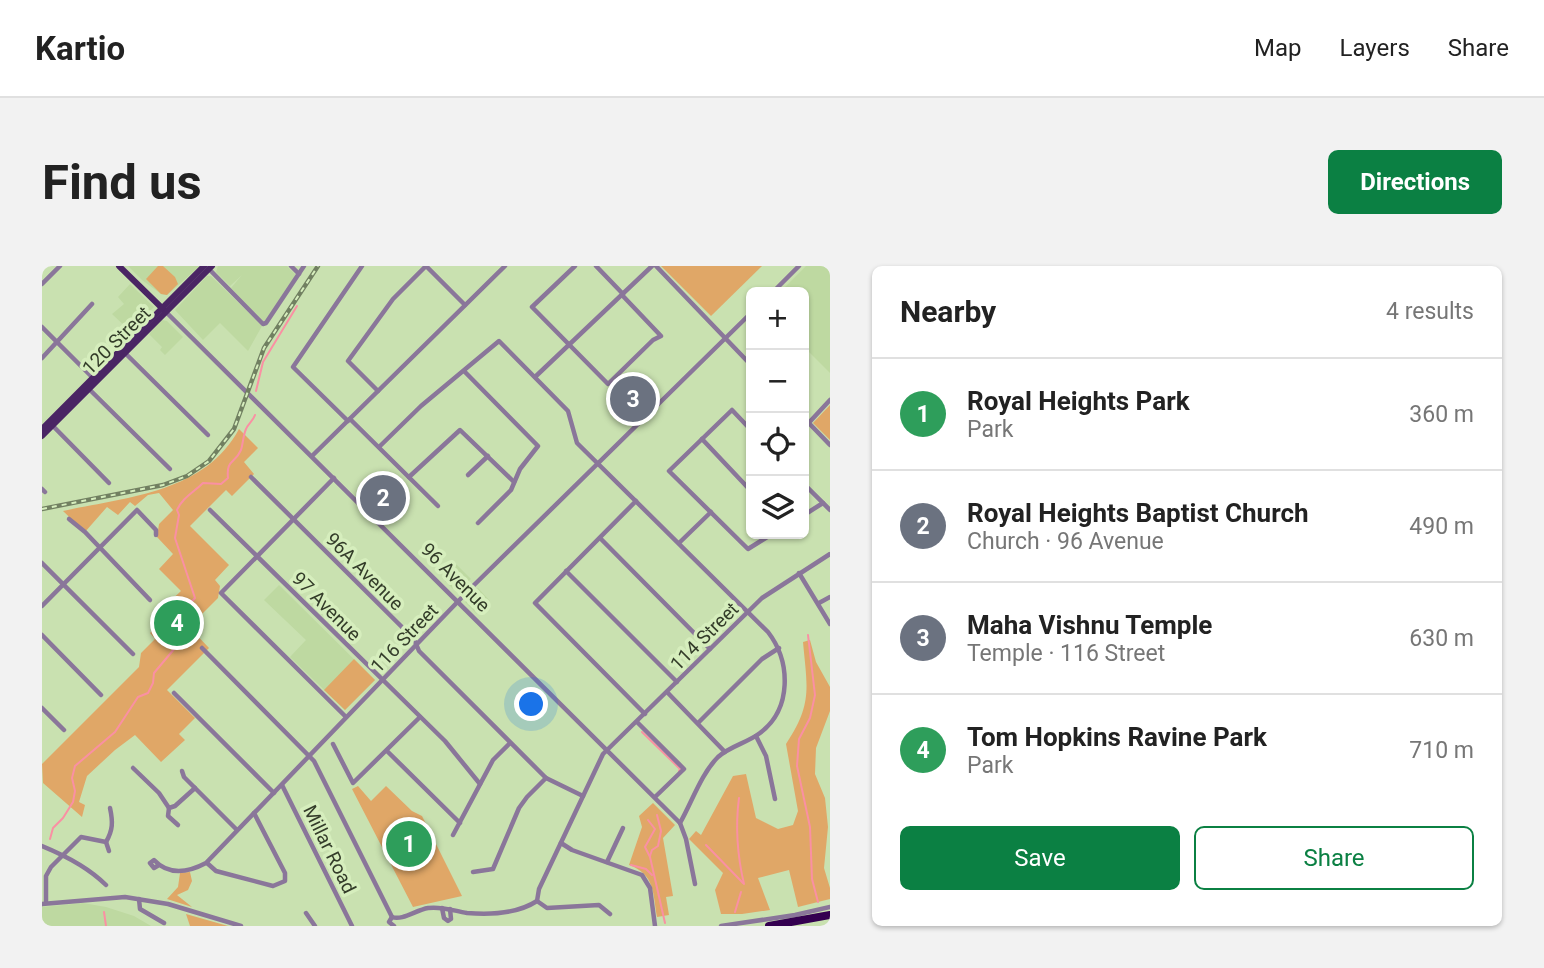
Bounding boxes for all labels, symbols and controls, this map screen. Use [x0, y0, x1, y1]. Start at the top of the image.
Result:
text: Kartio [35, 29, 125, 68]
text: Map [1254, 34, 1302, 62]
text: Layers [1340, 34, 1410, 62]
text: Share [1448, 34, 1509, 62]
button: Directions [1328, 150, 1502, 214]
text: Find us [42, 154, 202, 211]
map controls [746, 287, 809, 539]
button: + [746, 287, 809, 350]
text: Nearby [900, 294, 996, 329]
text: 4 results [1386, 298, 1474, 325]
street label: 120 Street [78, 302, 155, 379]
button: − [746, 350, 809, 413]
pin: 3 [610, 373, 656, 425]
text: Royal Heights Park [967, 386, 1190, 416]
text: 1 [916, 401, 930, 428]
text: 360 m [1409, 401, 1474, 428]
button: locate [746, 413, 809, 476]
text: Park [967, 416, 1013, 443]
pin: 2 [360, 472, 406, 524]
button: layers [746, 476, 809, 539]
text: Royal Heights Baptist Church [967, 498, 1309, 528]
text: 2 [916, 513, 930, 540]
text: 490 m [1409, 513, 1474, 540]
street label: 96A Avenue [321, 528, 408, 615]
text: Church · 96 Avenue [967, 528, 1164, 555]
street label: 96 Avenue [416, 538, 495, 617]
street label: 97 Avenue [287, 567, 366, 646]
pin: 4 [154, 597, 200, 649]
street label: 114 Street [666, 598, 743, 675]
street label: 116 Street [366, 599, 443, 678]
text: Maha Vishnu Temple [967, 610, 1212, 640]
text: 3 [916, 625, 930, 652]
text: 630 m [1409, 625, 1474, 652]
text: Temple · 116 Street [967, 640, 1165, 667]
your location [514, 687, 548, 721]
text: Tom Hopkins Ravine Park [967, 722, 1267, 752]
text: 4 [916, 737, 930, 764]
text: 710 m [1409, 737, 1474, 764]
text: Park [967, 752, 1013, 779]
street label: Millar Road [298, 801, 361, 897]
pin: 1 [386, 818, 432, 870]
button: Save [900, 826, 1180, 890]
button: Share [1194, 826, 1474, 890]

